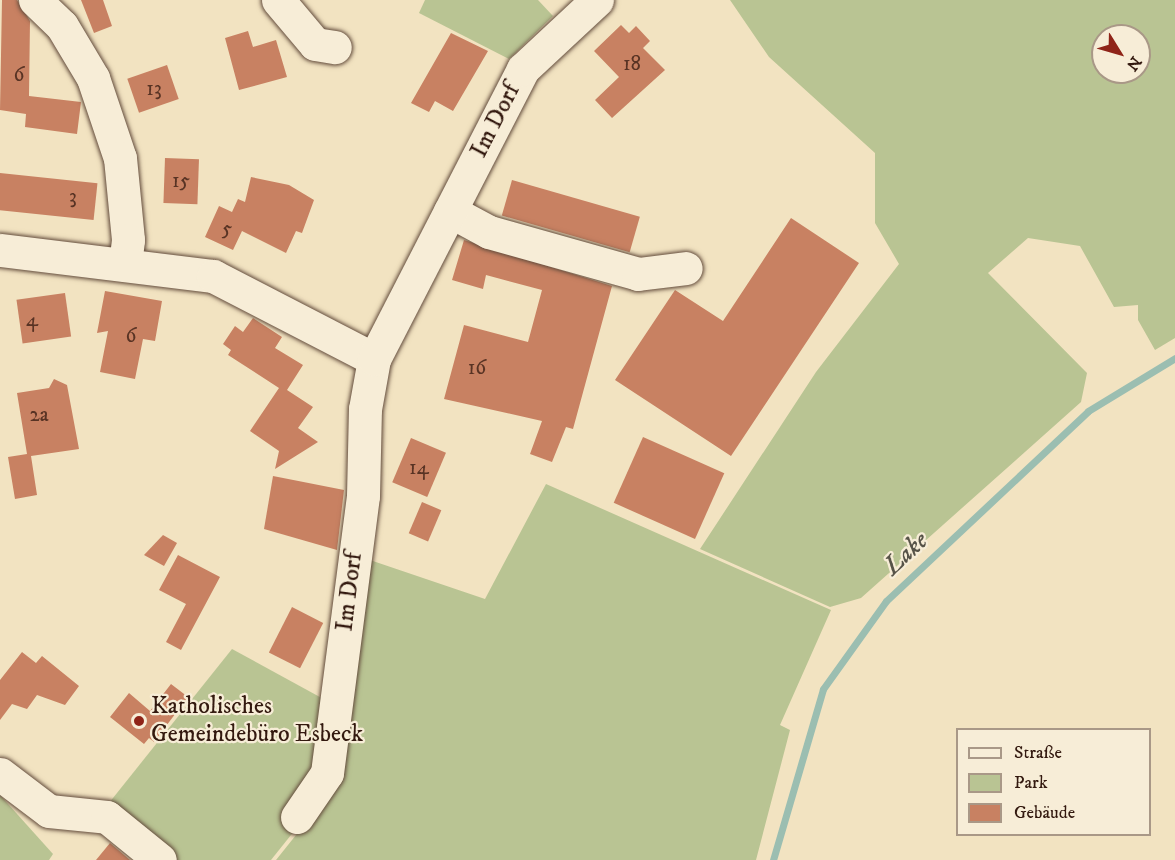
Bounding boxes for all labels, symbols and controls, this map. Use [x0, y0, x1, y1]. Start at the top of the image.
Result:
north arrow [1091, 24, 1151, 84]
house number: 18 [623, 51, 641, 77]
text: N [1122, 52, 1146, 75]
house number: 6 [14, 62, 24, 88]
house number: 13 [146, 76, 162, 102]
street label: Im Dorf [465, 79, 527, 163]
house number: 15 [172, 168, 190, 194]
house number: 3 [69, 184, 77, 210]
house number: 5 [222, 216, 232, 242]
house number: 4 [26, 307, 38, 333]
house number: 6 [126, 323, 136, 349]
house number: 16 [468, 355, 486, 381]
house number: 2a [29, 402, 49, 428]
house number: 14 [409, 455, 429, 481]
water label: Lake [877, 526, 935, 582]
street label: Im Dorf [331, 551, 369, 633]
place label: Katholisches Gemeindebüro Esbeck [151, 693, 363, 749]
marker: Katholisches Gemeindebüro Esbeck [132, 714, 146, 728]
legend [956, 728, 1151, 836]
text: Straße [1014, 742, 1062, 764]
text: Park [1014, 772, 1048, 794]
text: Gebäude [1014, 802, 1075, 824]

